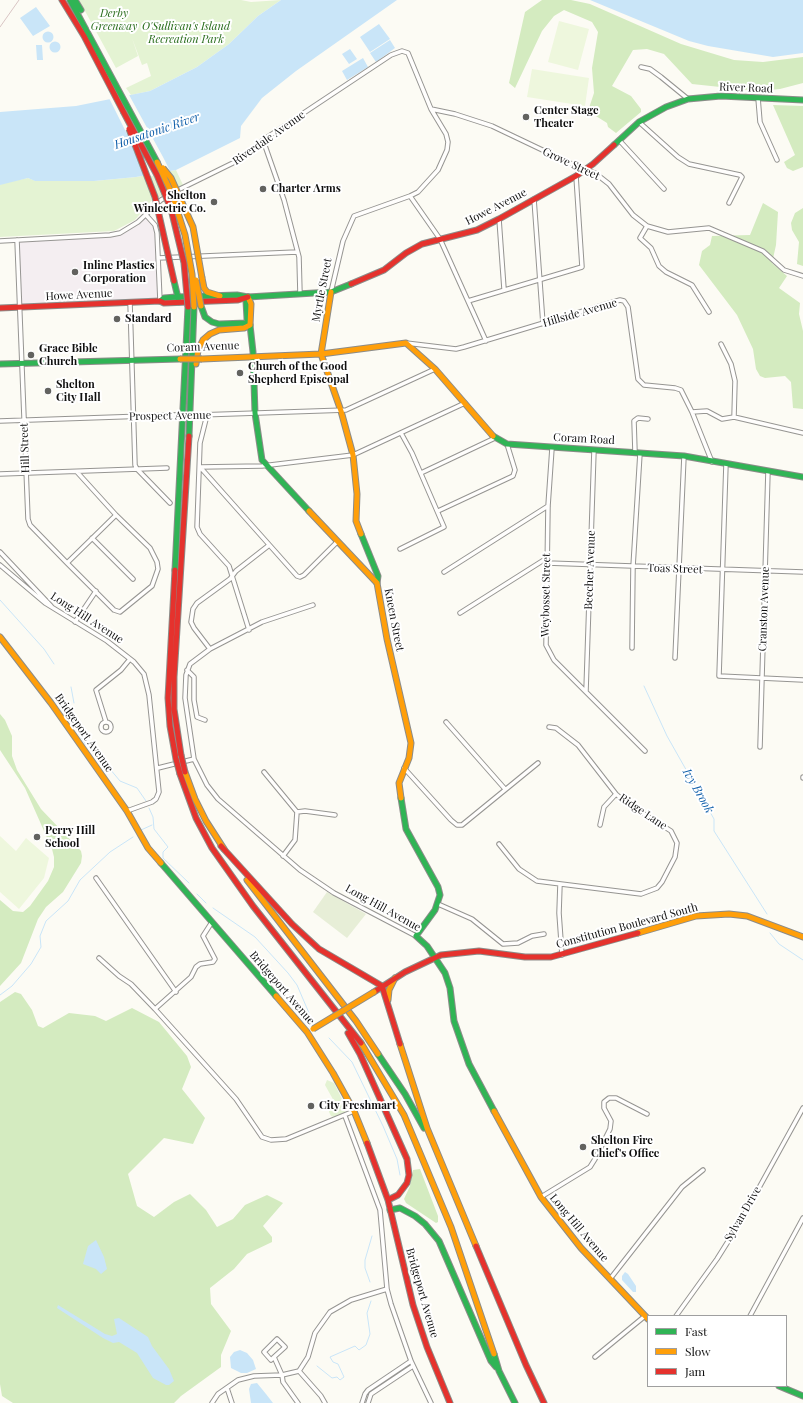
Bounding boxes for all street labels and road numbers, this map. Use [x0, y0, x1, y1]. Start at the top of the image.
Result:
street label: River Road [719, 80, 773, 96]
street label: Riverdale Avenue [230, 108, 308, 168]
street label: Grove Street [540, 145, 602, 183]
street label: Howe Avenue [463, 186, 529, 228]
street label: Myrtle Street [309, 257, 335, 323]
street label: Howe Avenue [45, 287, 113, 303]
street label: Hillside Avenue [541, 296, 619, 330]
street label: Coram Avenue [166, 339, 240, 355]
street label: Prospect Avenue [129, 409, 211, 423]
street label: Hill Street [18, 423, 32, 473]
street label: Coram Road [553, 431, 615, 447]
street label: Beecher Avenue [582, 530, 598, 610]
street label: Weybosset Street [539, 553, 553, 637]
street label: Toas Street [647, 561, 703, 577]
street label: Cranston Avenue [756, 566, 772, 652]
street label: Kneen Street [381, 587, 407, 653]
street label: Long Hill Avenue [48, 589, 126, 647]
street label: Bridgeport Avenue [52, 691, 116, 775]
street label: Ridge Lane [617, 791, 669, 833]
street label: Long Hill Avenue [343, 882, 423, 934]
street label: Constitution Boulevard South [555, 901, 699, 951]
street label: Bridgeport Avenue [247, 949, 317, 1027]
street label: Sylvan Drive [722, 1184, 764, 1244]
street label: Long Hill Avenue [547, 1191, 611, 1265]
street label: Bridgeport Avenue [403, 1247, 441, 1339]

